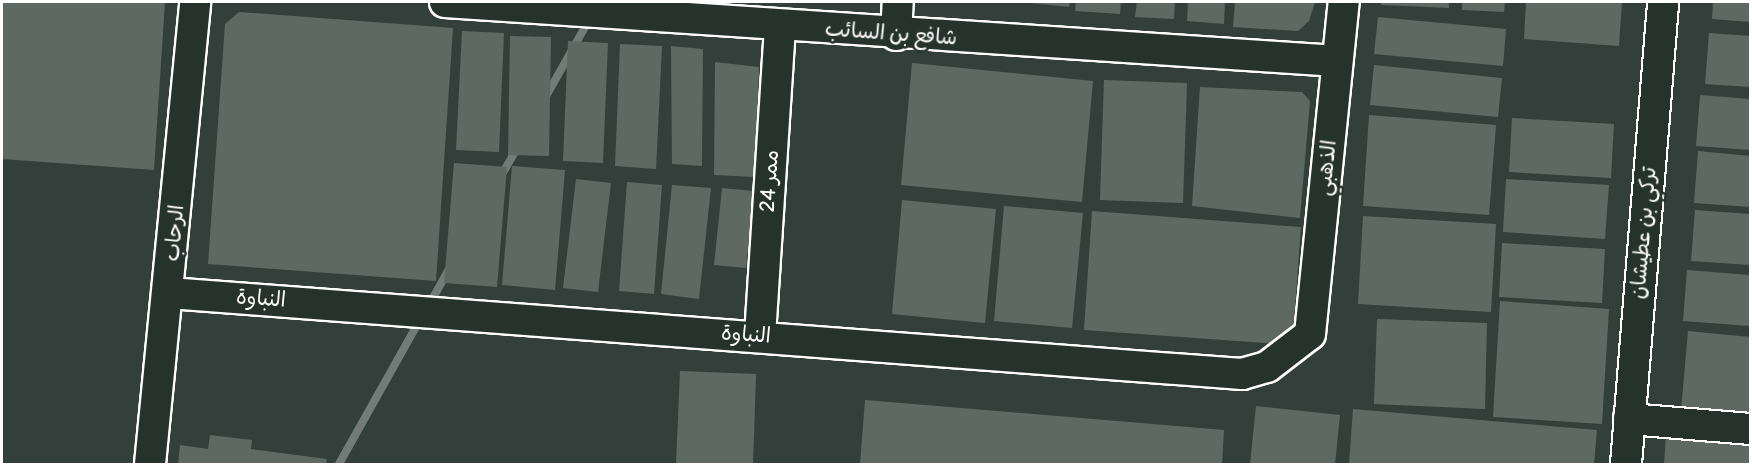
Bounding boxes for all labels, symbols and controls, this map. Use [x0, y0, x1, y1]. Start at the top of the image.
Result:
street label: شافع بن السائب [824, 17, 958, 51]
street label: الذهبي [1312, 139, 1342, 197]
street label: ممر 24 [755, 149, 785, 213]
street label: تركي بن عطيشان [1626, 166, 1662, 300]
street label: الرحاب [160, 204, 190, 262]
street label: النباوة [235, 285, 287, 313]
street label: النباوة [720, 321, 772, 349]

